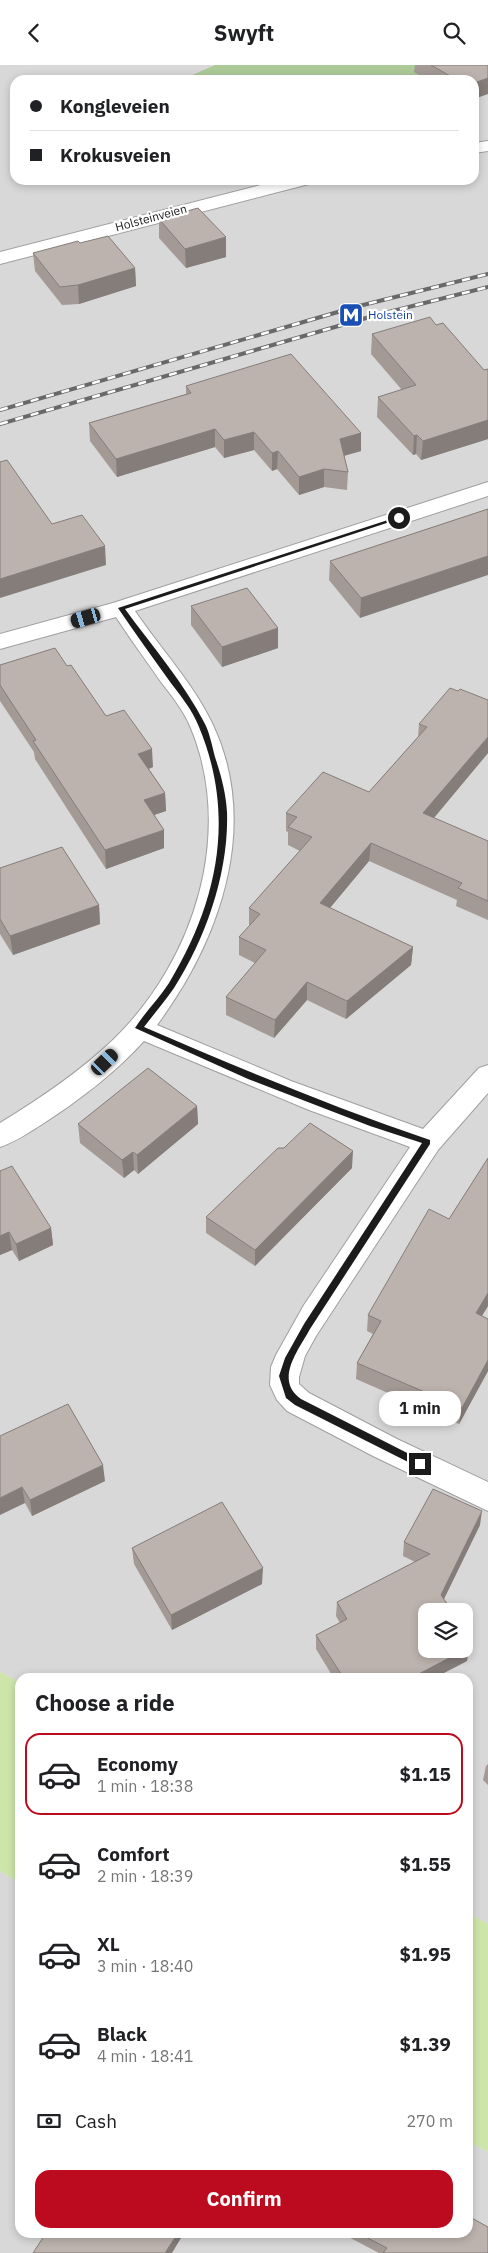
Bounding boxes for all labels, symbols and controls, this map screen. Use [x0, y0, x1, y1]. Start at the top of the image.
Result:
text: Swyft [214, 18, 274, 47]
icon: back [20, 19, 48, 47]
icon: search [440, 19, 468, 47]
text: Kongleveien [60, 94, 170, 118]
text: Krokusveien [60, 143, 171, 167]
street label: Holsteinveien [113, 201, 188, 234]
metro station icon: Holstein [338, 302, 364, 328]
place label: Holstein [368, 307, 413, 322]
route start [388, 507, 410, 529]
car [69, 607, 102, 629]
car [88, 1046, 121, 1078]
callout: 1 min [379, 1391, 461, 1427]
text: 1 min [399, 1398, 441, 1418]
route end [409, 1453, 431, 1475]
map controls [418, 1603, 473, 1658]
button: layers [418, 1603, 473, 1658]
text: Choose a ride [35, 1688, 175, 1717]
icon: car [37, 1752, 82, 1797]
text: Economy [97, 1752, 178, 1776]
text: $1.15 [399, 1762, 451, 1786]
text: 1 min · 18:38 [97, 1776, 193, 1796]
icon: car [37, 1842, 82, 1887]
text: Comfort [97, 1842, 170, 1866]
text: $1.55 [399, 1852, 451, 1876]
text: 2 min · 18:39 [97, 1866, 193, 1886]
icon: car [37, 1932, 82, 1977]
text: XL [97, 1932, 120, 1956]
text: $1.95 [399, 1942, 451, 1966]
text: 3 min · 18:40 [97, 1956, 193, 1976]
icon: car [37, 2022, 82, 2067]
text: Black [97, 2022, 147, 2046]
text: $1.39 [399, 2032, 451, 2056]
text: 4 min · 18:41 [97, 2046, 193, 2066]
icon: cash [35, 2107, 63, 2135]
text: Cash [75, 2109, 117, 2133]
text: 270 m [406, 2111, 453, 2131]
button: Confirm [35, 2170, 453, 2228]

